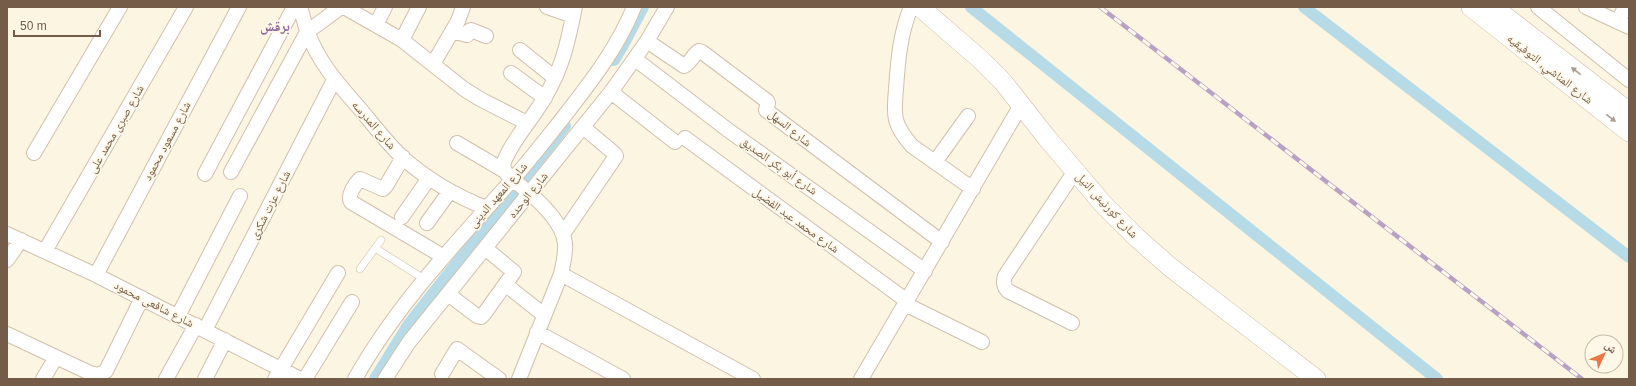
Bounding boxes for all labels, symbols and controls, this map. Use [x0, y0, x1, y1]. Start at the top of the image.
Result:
scale bar [14, 12, 100, 38]
district label: برقش [260, 18, 290, 35]
text: 50 m [20, 19, 47, 33]
street label: شارع المناشي, التوفيقيه [1502, 31, 1596, 109]
one-way arrow [1571, 67, 1582, 76]
street label: شارع صبرى محمد على [85, 82, 148, 176]
street label: شارع المدرسه [348, 98, 399, 153]
street label: شارع مسعود محمود [140, 99, 195, 183]
street label: شارع السهل [765, 106, 814, 150]
one-way arrow [1606, 113, 1617, 122]
street label: شارع أبو بكر الصديق [737, 134, 820, 199]
street label: شارع المعهد الدينى [466, 159, 531, 231]
street label: شارع عزت شكرى [247, 168, 294, 242]
street label: شارع الوحده [505, 169, 552, 222]
street label: شارع كورنيش النيل [1072, 169, 1141, 242]
street label: شارع محمد عبد الفضيل [750, 184, 842, 257]
street label: شارع شافعى محمود [111, 278, 196, 331]
north arrow [1584, 334, 1624, 374]
text: ش [1601, 339, 1620, 357]

